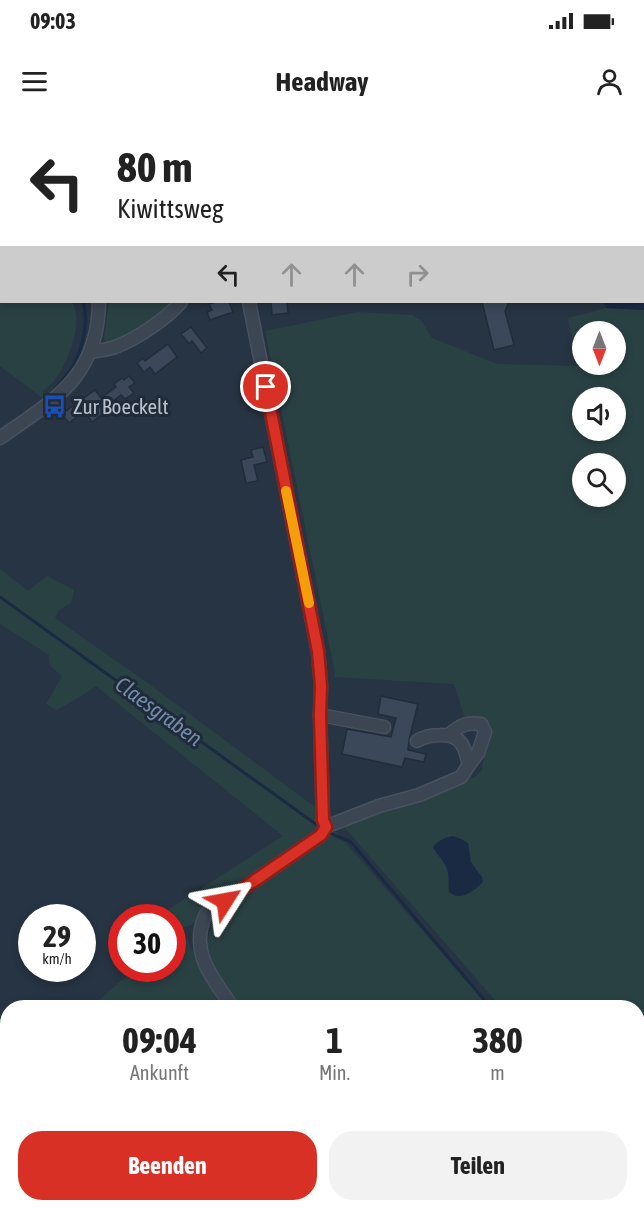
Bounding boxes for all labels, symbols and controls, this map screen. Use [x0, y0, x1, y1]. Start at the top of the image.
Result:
text: 09:03 [30, 8, 76, 34]
icon: menu [18, 65, 51, 98]
icon: person [593, 65, 626, 98]
text: Headway [276, 66, 368, 97]
text: 80 m [117, 143, 192, 191]
icon: left [18, 144, 96, 222]
text: Kiwittsweg [117, 193, 224, 224]
icon: left [212, 258, 245, 291]
icon: ahead [275, 258, 308, 291]
icon: ahead [338, 258, 371, 291]
icon: right [401, 258, 434, 291]
north arrow [572, 321, 626, 375]
map controls [572, 321, 626, 507]
pin [240, 361, 291, 412]
icon: arrive [249, 370, 282, 403]
button: sound [572, 387, 626, 441]
bus stop icon: Zur Boeckelt [42, 394, 68, 420]
place label: Zur Boeckelt [73, 394, 169, 418]
button: search [572, 453, 626, 507]
water label: Claesgraben [111, 671, 208, 751]
position arrow [193, 869, 257, 933]
speed limit sign: 30 [108, 904, 186, 982]
text: 29 [43, 919, 71, 953]
text: km/h [42, 950, 72, 967]
text: 09:04 [122, 1019, 197, 1061]
text: 1 [326, 1019, 343, 1061]
text: 380 [472, 1019, 523, 1061]
text: Ankunft [130, 1061, 189, 1084]
text: Min. [319, 1061, 350, 1084]
text: m [490, 1061, 505, 1084]
button: Beenden [18, 1131, 317, 1200]
button: Teilen [329, 1131, 627, 1200]

